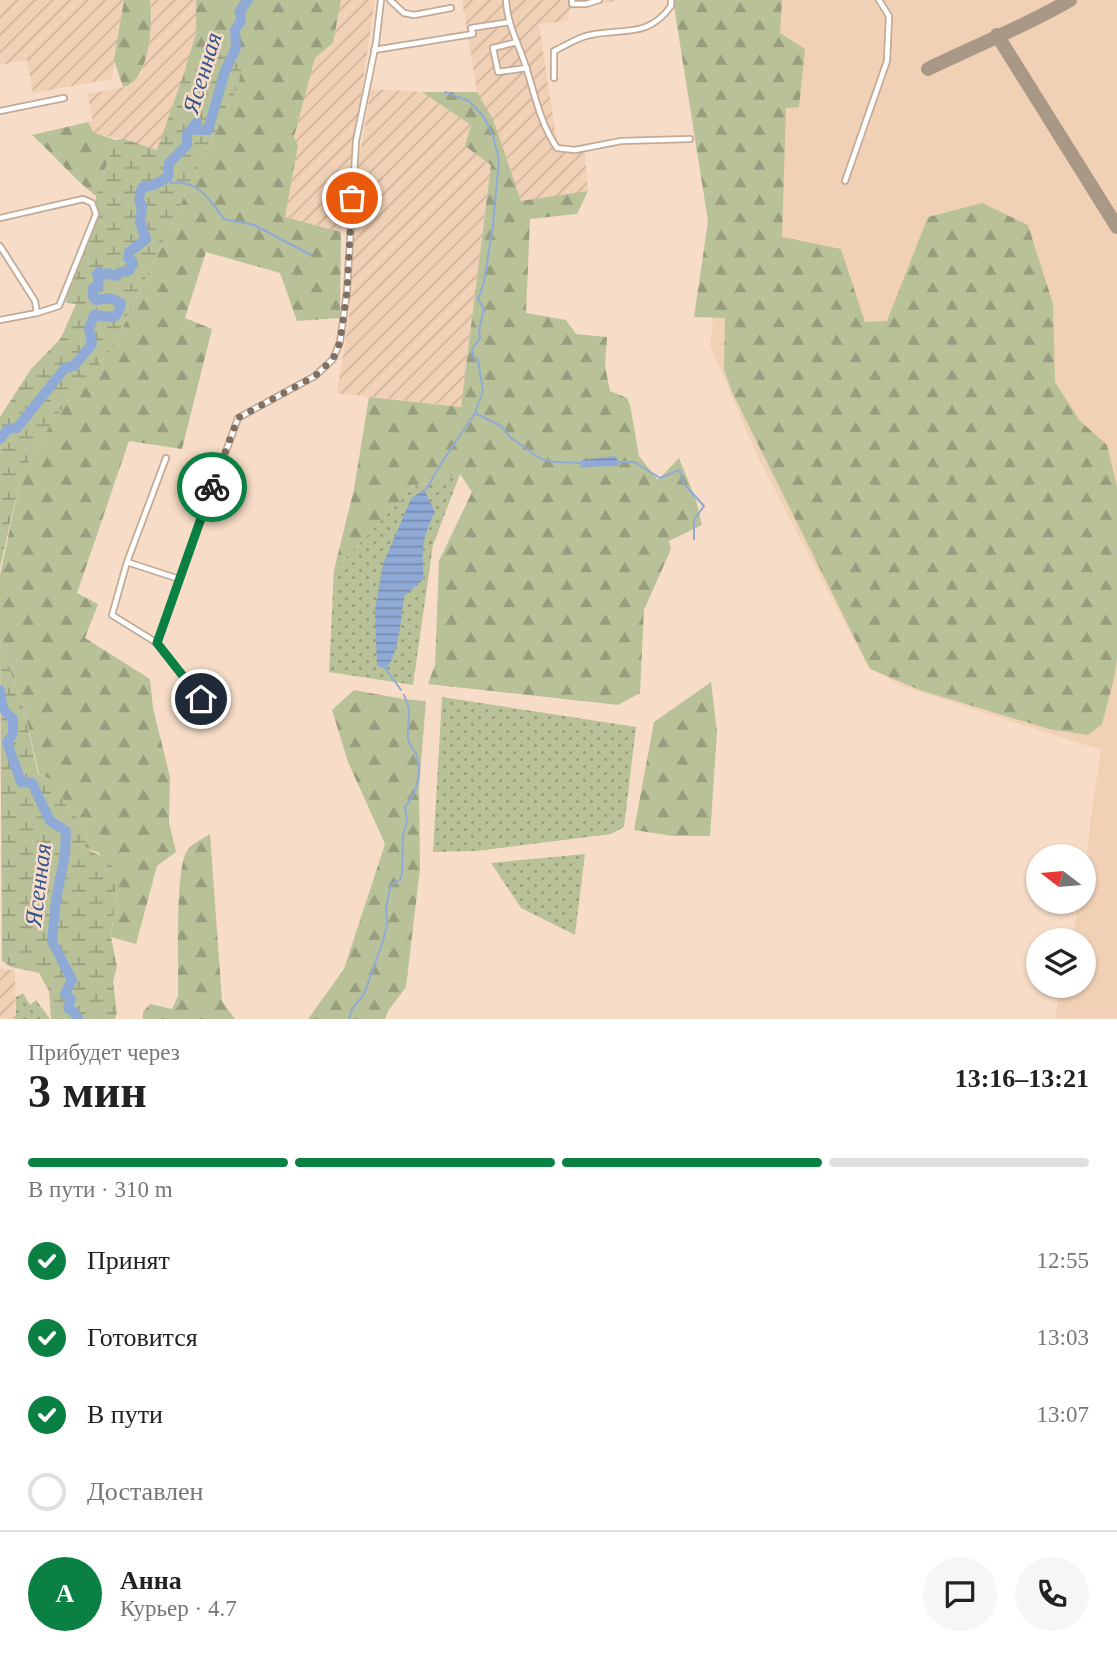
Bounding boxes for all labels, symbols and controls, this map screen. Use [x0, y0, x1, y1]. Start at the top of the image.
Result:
water label: Ясенная [177, 29, 227, 118]
pin [322, 168, 382, 228]
icon: bag [333, 179, 371, 217]
courier [177, 452, 247, 522]
icon: bike [193, 468, 231, 506]
pin [171, 669, 231, 729]
icon: home [182, 680, 220, 718]
water label: Ясенная [20, 842, 56, 929]
north arrow [1026, 844, 1096, 914]
map controls [1026, 844, 1096, 998]
button: layers [1026, 928, 1096, 998]
text: Прибудет через [28, 1040, 180, 1065]
text: 13:16–13:21 [955, 1064, 1089, 1093]
text: 3 мин [28, 1066, 147, 1117]
text: В пути · 310 m [28, 1177, 173, 1202]
icon: check [28, 1242, 66, 1280]
text: Принят [87, 1246, 170, 1275]
text: 12:55 [1037, 1248, 1089, 1273]
icon: check [28, 1319, 66, 1357]
text: Готовится [87, 1323, 198, 1352]
text: 13:03 [1037, 1325, 1089, 1350]
icon: check [28, 1396, 66, 1434]
text: В пути [87, 1400, 163, 1429]
text: 13:07 [1037, 1402, 1089, 1427]
text: Доставлен [87, 1477, 204, 1506]
button: chat [923, 1557, 997, 1631]
button: phone [1015, 1557, 1089, 1631]
text: Анна [120, 1566, 182, 1595]
text: А [56, 1579, 74, 1608]
text: Курьер · 4.7 [120, 1596, 237, 1621]

